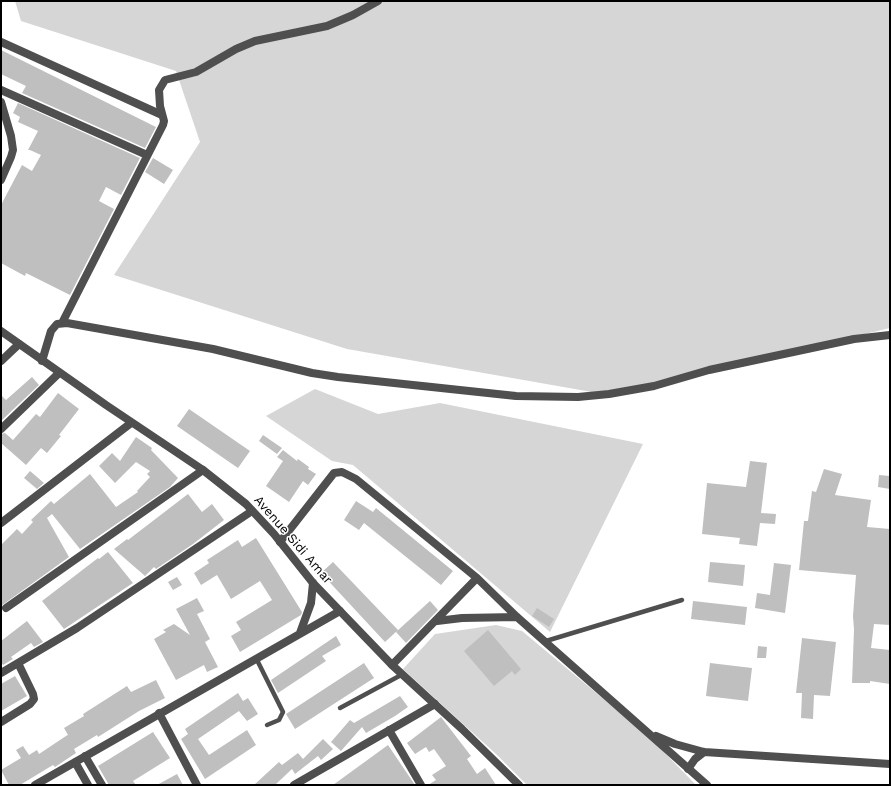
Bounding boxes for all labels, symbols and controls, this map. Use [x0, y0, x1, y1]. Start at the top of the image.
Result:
street label: Avenue Sidi Amar [250, 493, 336, 587]

